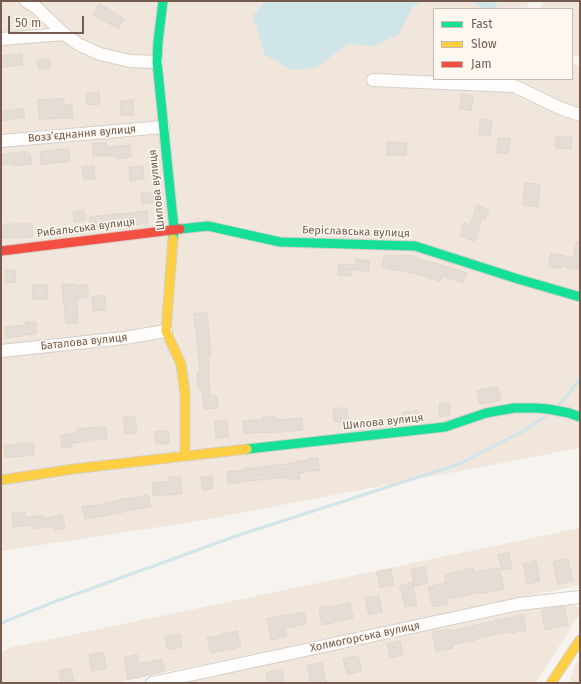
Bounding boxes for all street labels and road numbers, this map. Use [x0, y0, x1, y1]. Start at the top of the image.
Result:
street label: Возз’єднання вулиця [27, 123, 137, 145]
street label: Шилова вулиця [146, 149, 168, 231]
street label: Рибальська вулиця [36, 215, 136, 241]
street label: Беріславська вулиця [302, 224, 410, 240]
street label: Баталова вулиця [40, 331, 128, 353]
street label: Шилова вулиця [342, 411, 424, 433]
street label: Холмогорська вулиця [309, 619, 421, 655]

